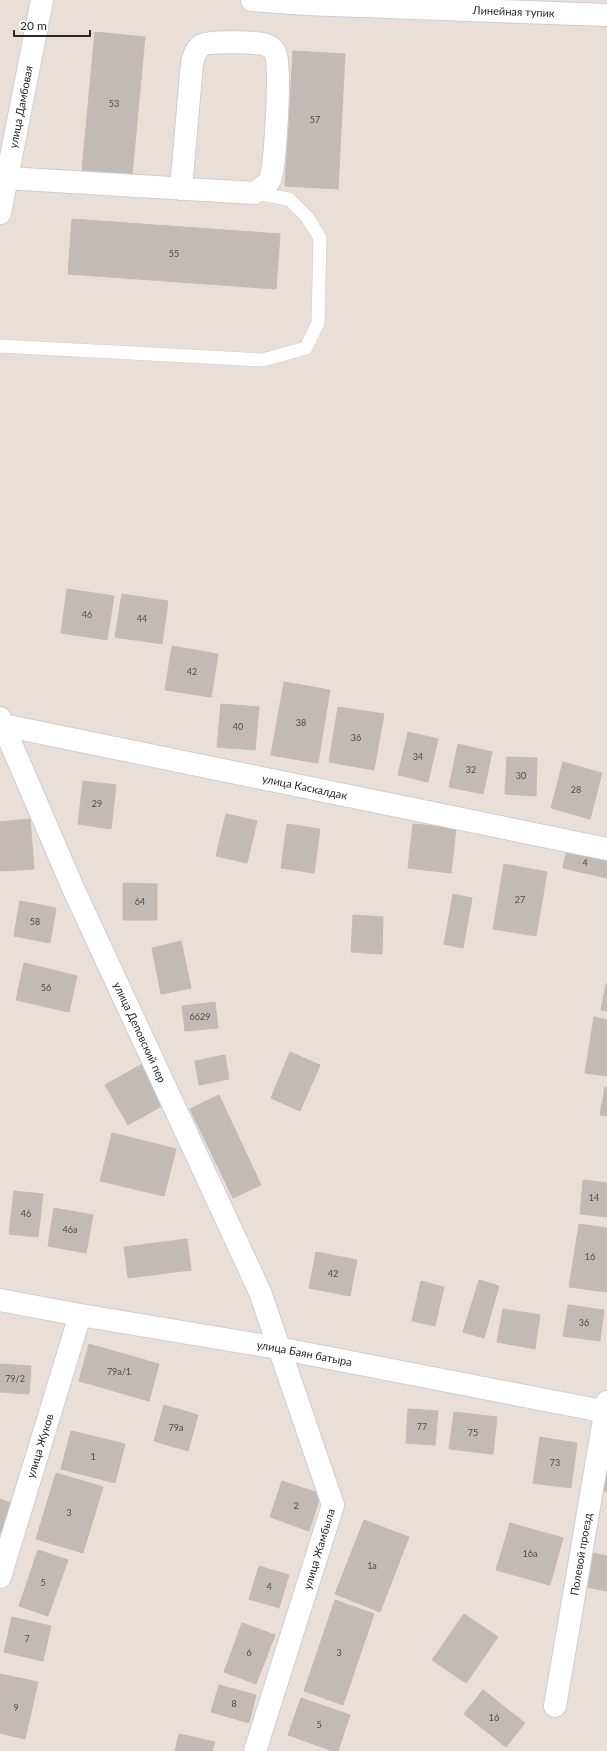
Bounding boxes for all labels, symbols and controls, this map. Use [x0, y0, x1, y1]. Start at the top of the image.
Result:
street label: Линейная тупик [472, 3, 555, 19]
scale bar [14, 12, 90, 38]
text: 20 m [20, 18, 47, 33]
street label: улица Дамбовая [6, 65, 35, 149]
house number: 53 [109, 98, 119, 109]
house number: 57 [310, 114, 320, 125]
house number: 55 [169, 248, 179, 259]
house number: 46 [82, 609, 92, 620]
house number: 44 [137, 613, 147, 624]
house number: 42 [187, 666, 197, 677]
house number: 38 [296, 717, 306, 728]
house number: 40 [233, 721, 243, 732]
house number: 36 [351, 732, 361, 743]
house number: 34 [413, 751, 423, 762]
house number: 32 [466, 764, 476, 775]
house number: 30 [516, 770, 526, 781]
street label: улица Каскалдак [261, 771, 349, 802]
house number: 28 [571, 784, 581, 795]
house number: 29 [92, 798, 102, 809]
house number: 4 [582, 857, 588, 868]
house number: 27 [515, 894, 525, 905]
house number: 64 [135, 896, 145, 907]
house number: 58 [30, 916, 40, 927]
street label: улица Деповский пер [111, 980, 169, 1085]
house number: 56 [41, 982, 51, 993]
house number: 6629 [190, 1011, 210, 1022]
house number: 14 [589, 1192, 599, 1203]
house number: 46 [21, 1208, 31, 1219]
house number: 46а [63, 1224, 77, 1235]
house number: 16 [585, 1251, 595, 1262]
house number: 42 [328, 1268, 338, 1279]
house number: 36 [579, 1317, 589, 1328]
street label: улица Баян батыра [256, 1338, 353, 1368]
house number: 79а/1 [107, 1366, 131, 1377]
house number: 79/2 [5, 1373, 25, 1384]
street label: улица Жуков [24, 1412, 55, 1480]
house number: 77 [417, 1421, 427, 1432]
house number: 79а [169, 1422, 183, 1433]
house number: 75 [468, 1427, 478, 1438]
house number: 1 [90, 1451, 96, 1462]
house number: 73 [550, 1457, 560, 1468]
house number: 2 [293, 1500, 299, 1511]
house number: 3 [66, 1507, 72, 1518]
street label: улица Жамбыла [300, 1507, 337, 1591]
street label: Полевой проезд [567, 1512, 594, 1596]
house number: 16а [523, 1548, 537, 1559]
house number: 1а [367, 1560, 377, 1571]
house number: 5 [40, 1577, 46, 1588]
house number: 4 [266, 1581, 272, 1592]
house number: 7 [24, 1633, 30, 1644]
house number: 6 [246, 1647, 252, 1658]
house number: 3 [336, 1647, 342, 1658]
house number: 8 [231, 1698, 237, 1709]
house number: 9 [13, 1702, 19, 1713]
house number: 16 [489, 1712, 499, 1723]
house number: 5 [316, 1719, 322, 1730]

